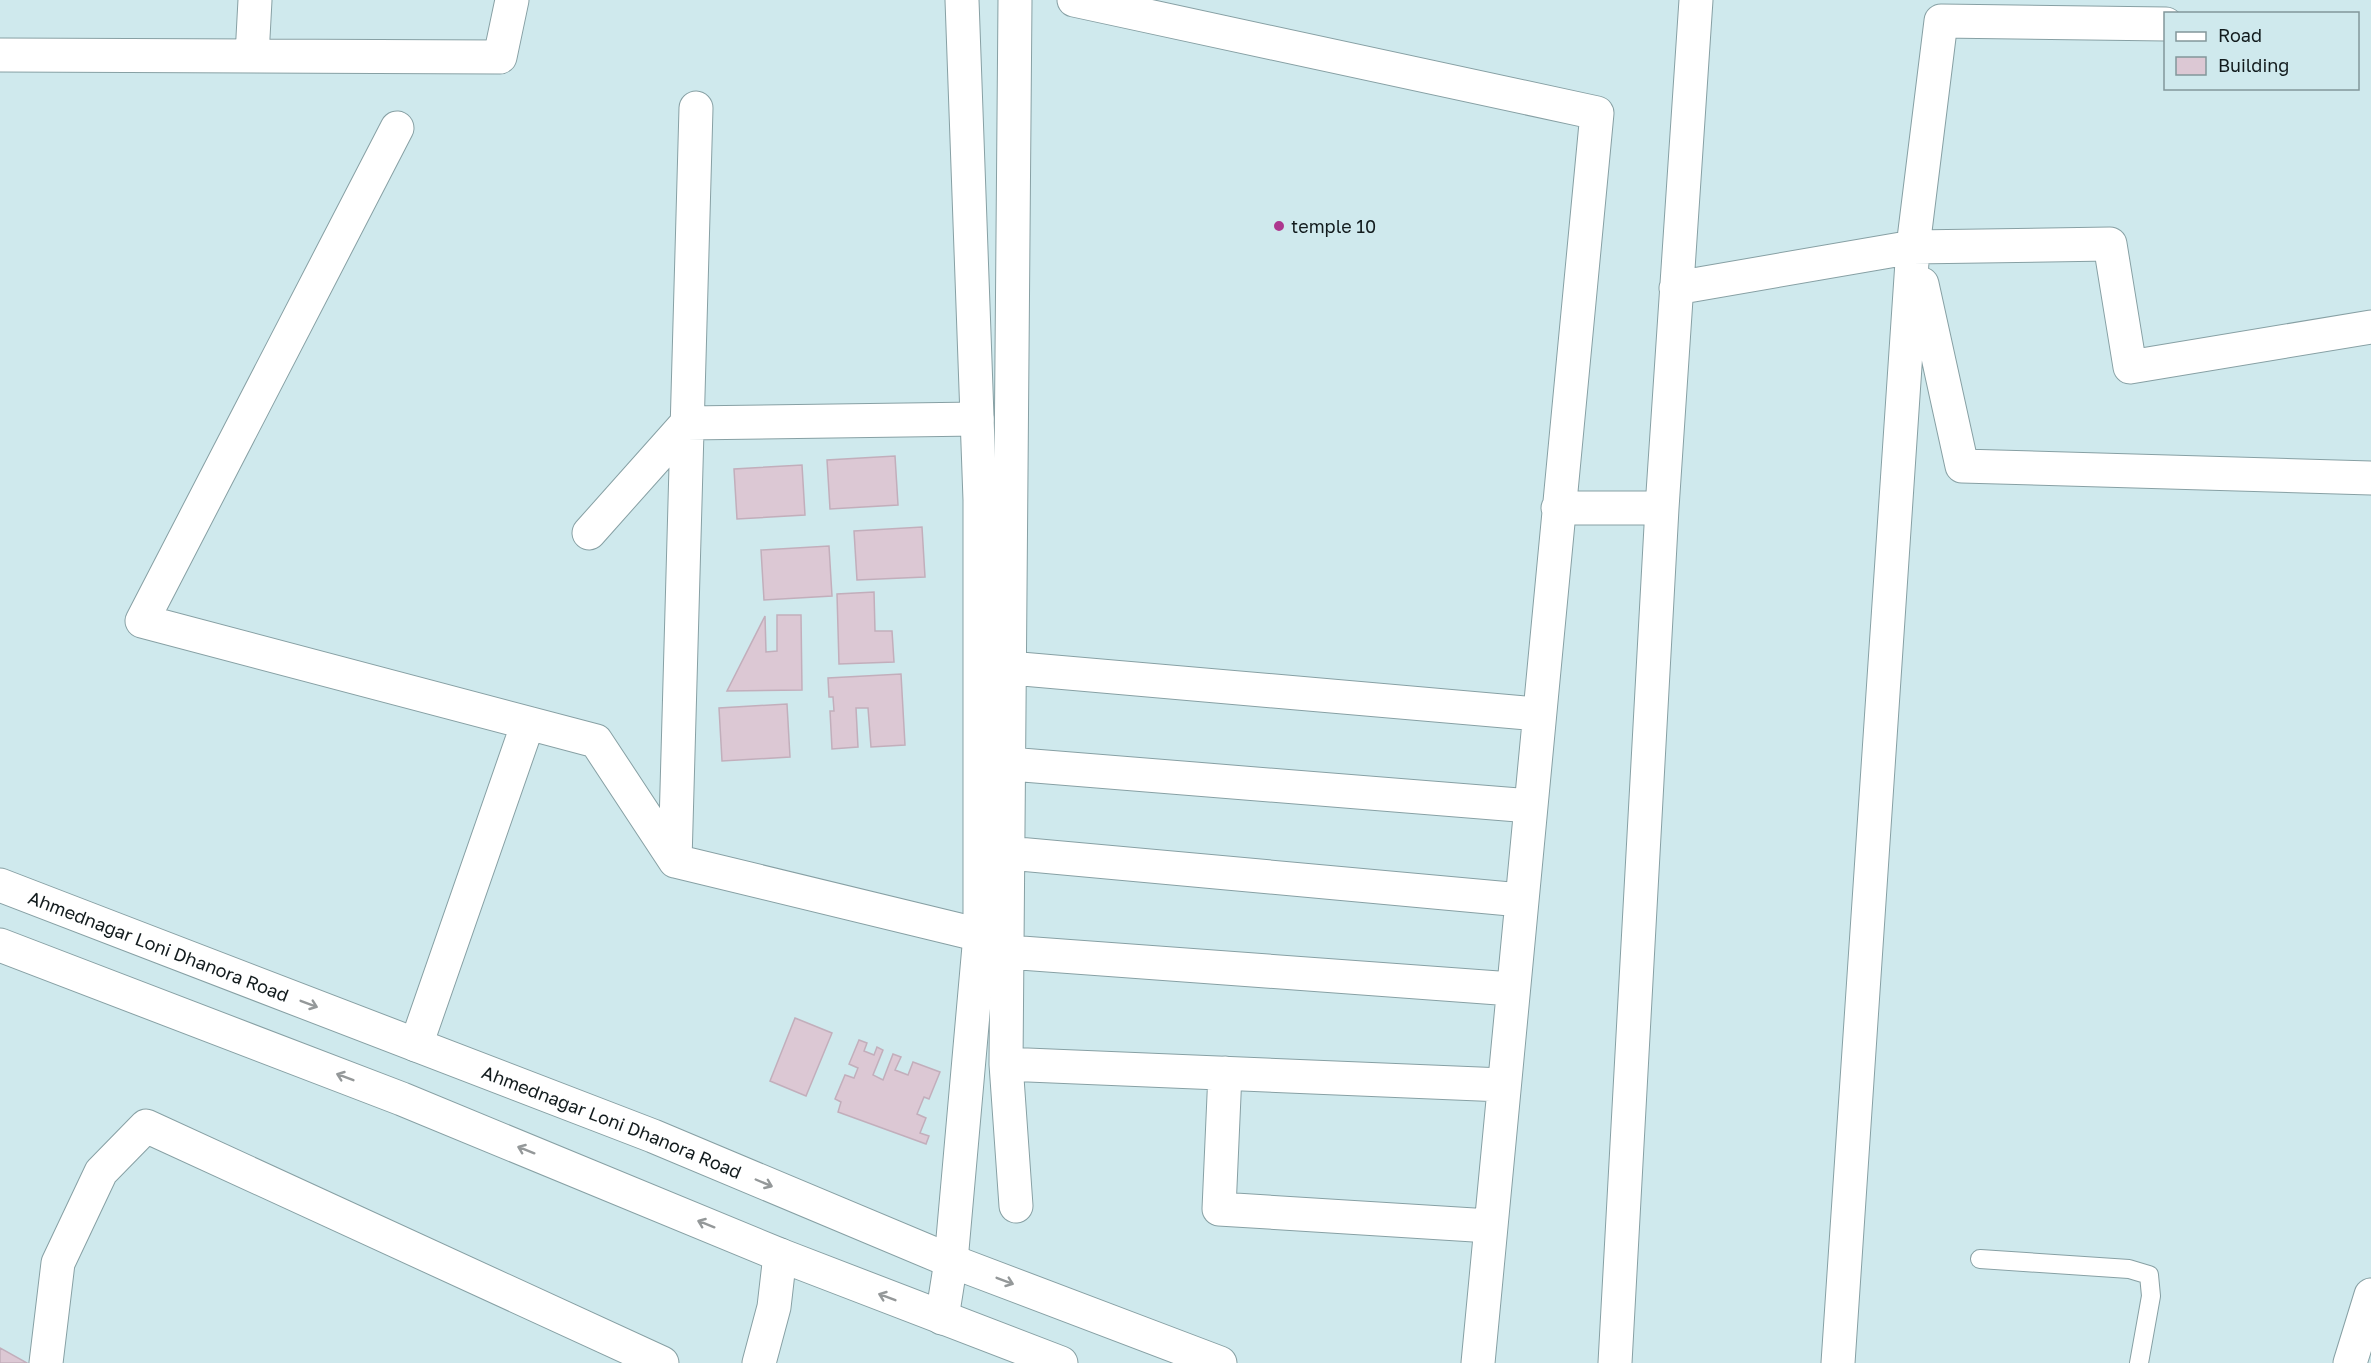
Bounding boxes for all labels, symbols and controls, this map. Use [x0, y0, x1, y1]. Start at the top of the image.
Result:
legend [2164, 12, 2359, 90]
text: Road [2218, 24, 2262, 46]
text: Building [2218, 54, 2289, 76]
place label: temple 10 [1291, 215, 1376, 237]
marker: temple 10 [1272, 219, 1286, 233]
street label: Ahmednagar Loni Dhanora Road [25, 886, 292, 1006]
one-way arrow [299, 999, 318, 1010]
street label: Ahmednagar Loni Dhanora Road [479, 1060, 745, 1183]
one-way arrow [336, 1071, 355, 1082]
one-way arrow [517, 1144, 535, 1155]
one-way arrow [755, 1178, 773, 1189]
one-way arrow [697, 1218, 716, 1229]
one-way arrow [995, 1277, 1014, 1288]
one-way arrow [878, 1291, 897, 1302]

